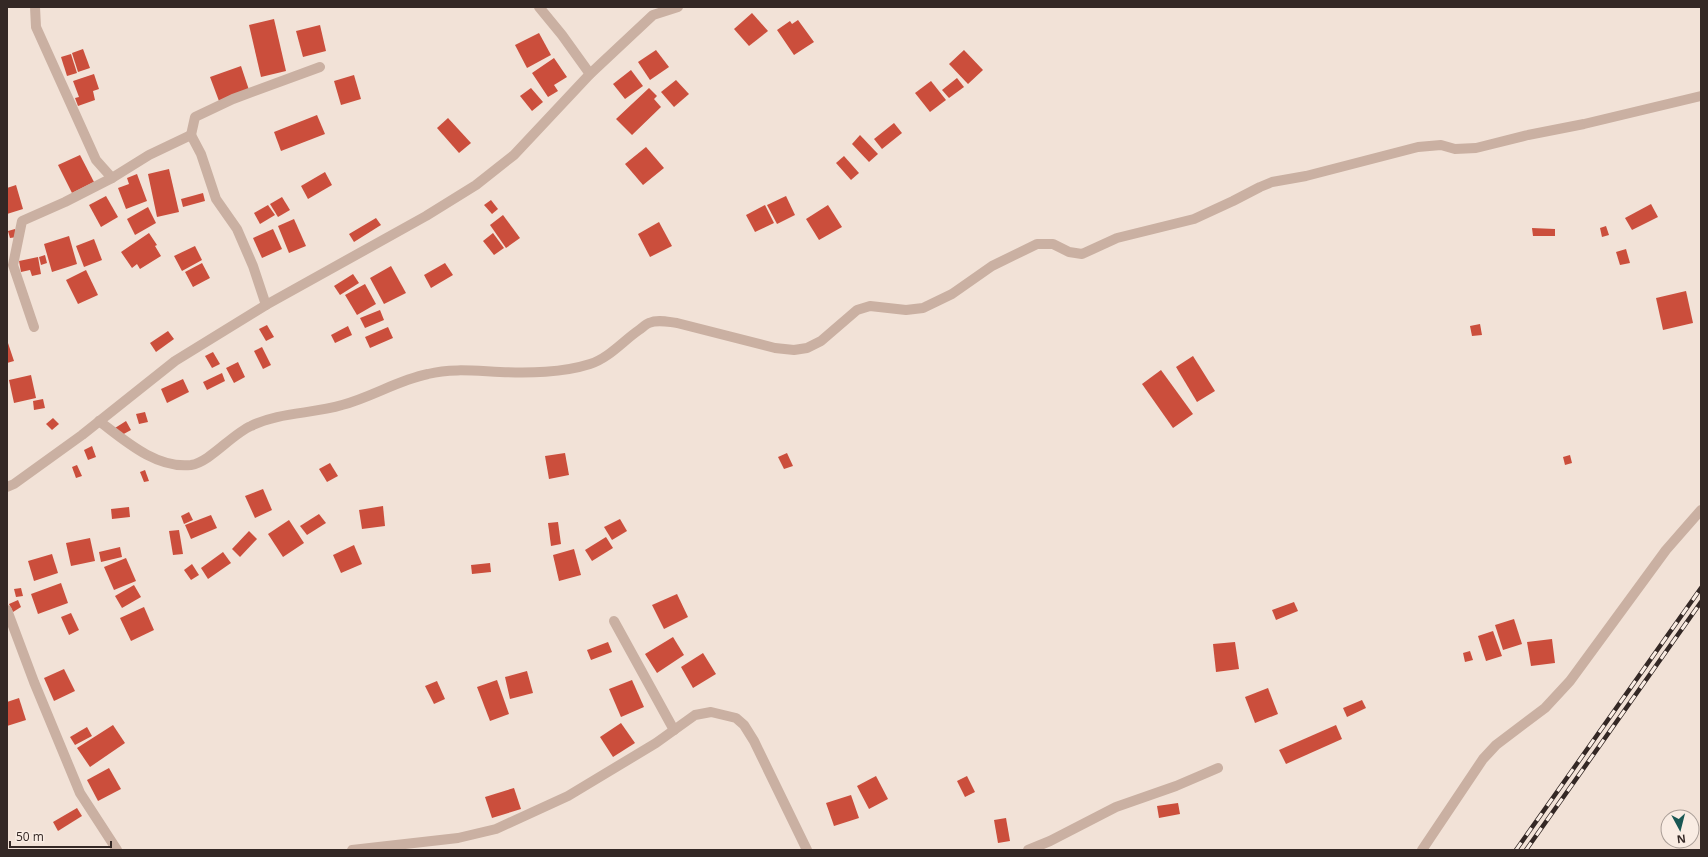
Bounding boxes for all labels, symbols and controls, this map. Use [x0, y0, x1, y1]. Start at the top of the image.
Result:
north arrow [1660, 809, 1700, 849]
scale bar [10, 823, 111, 849]
text: 50 m [16, 828, 44, 845]
text: N [1676, 831, 1687, 847]

